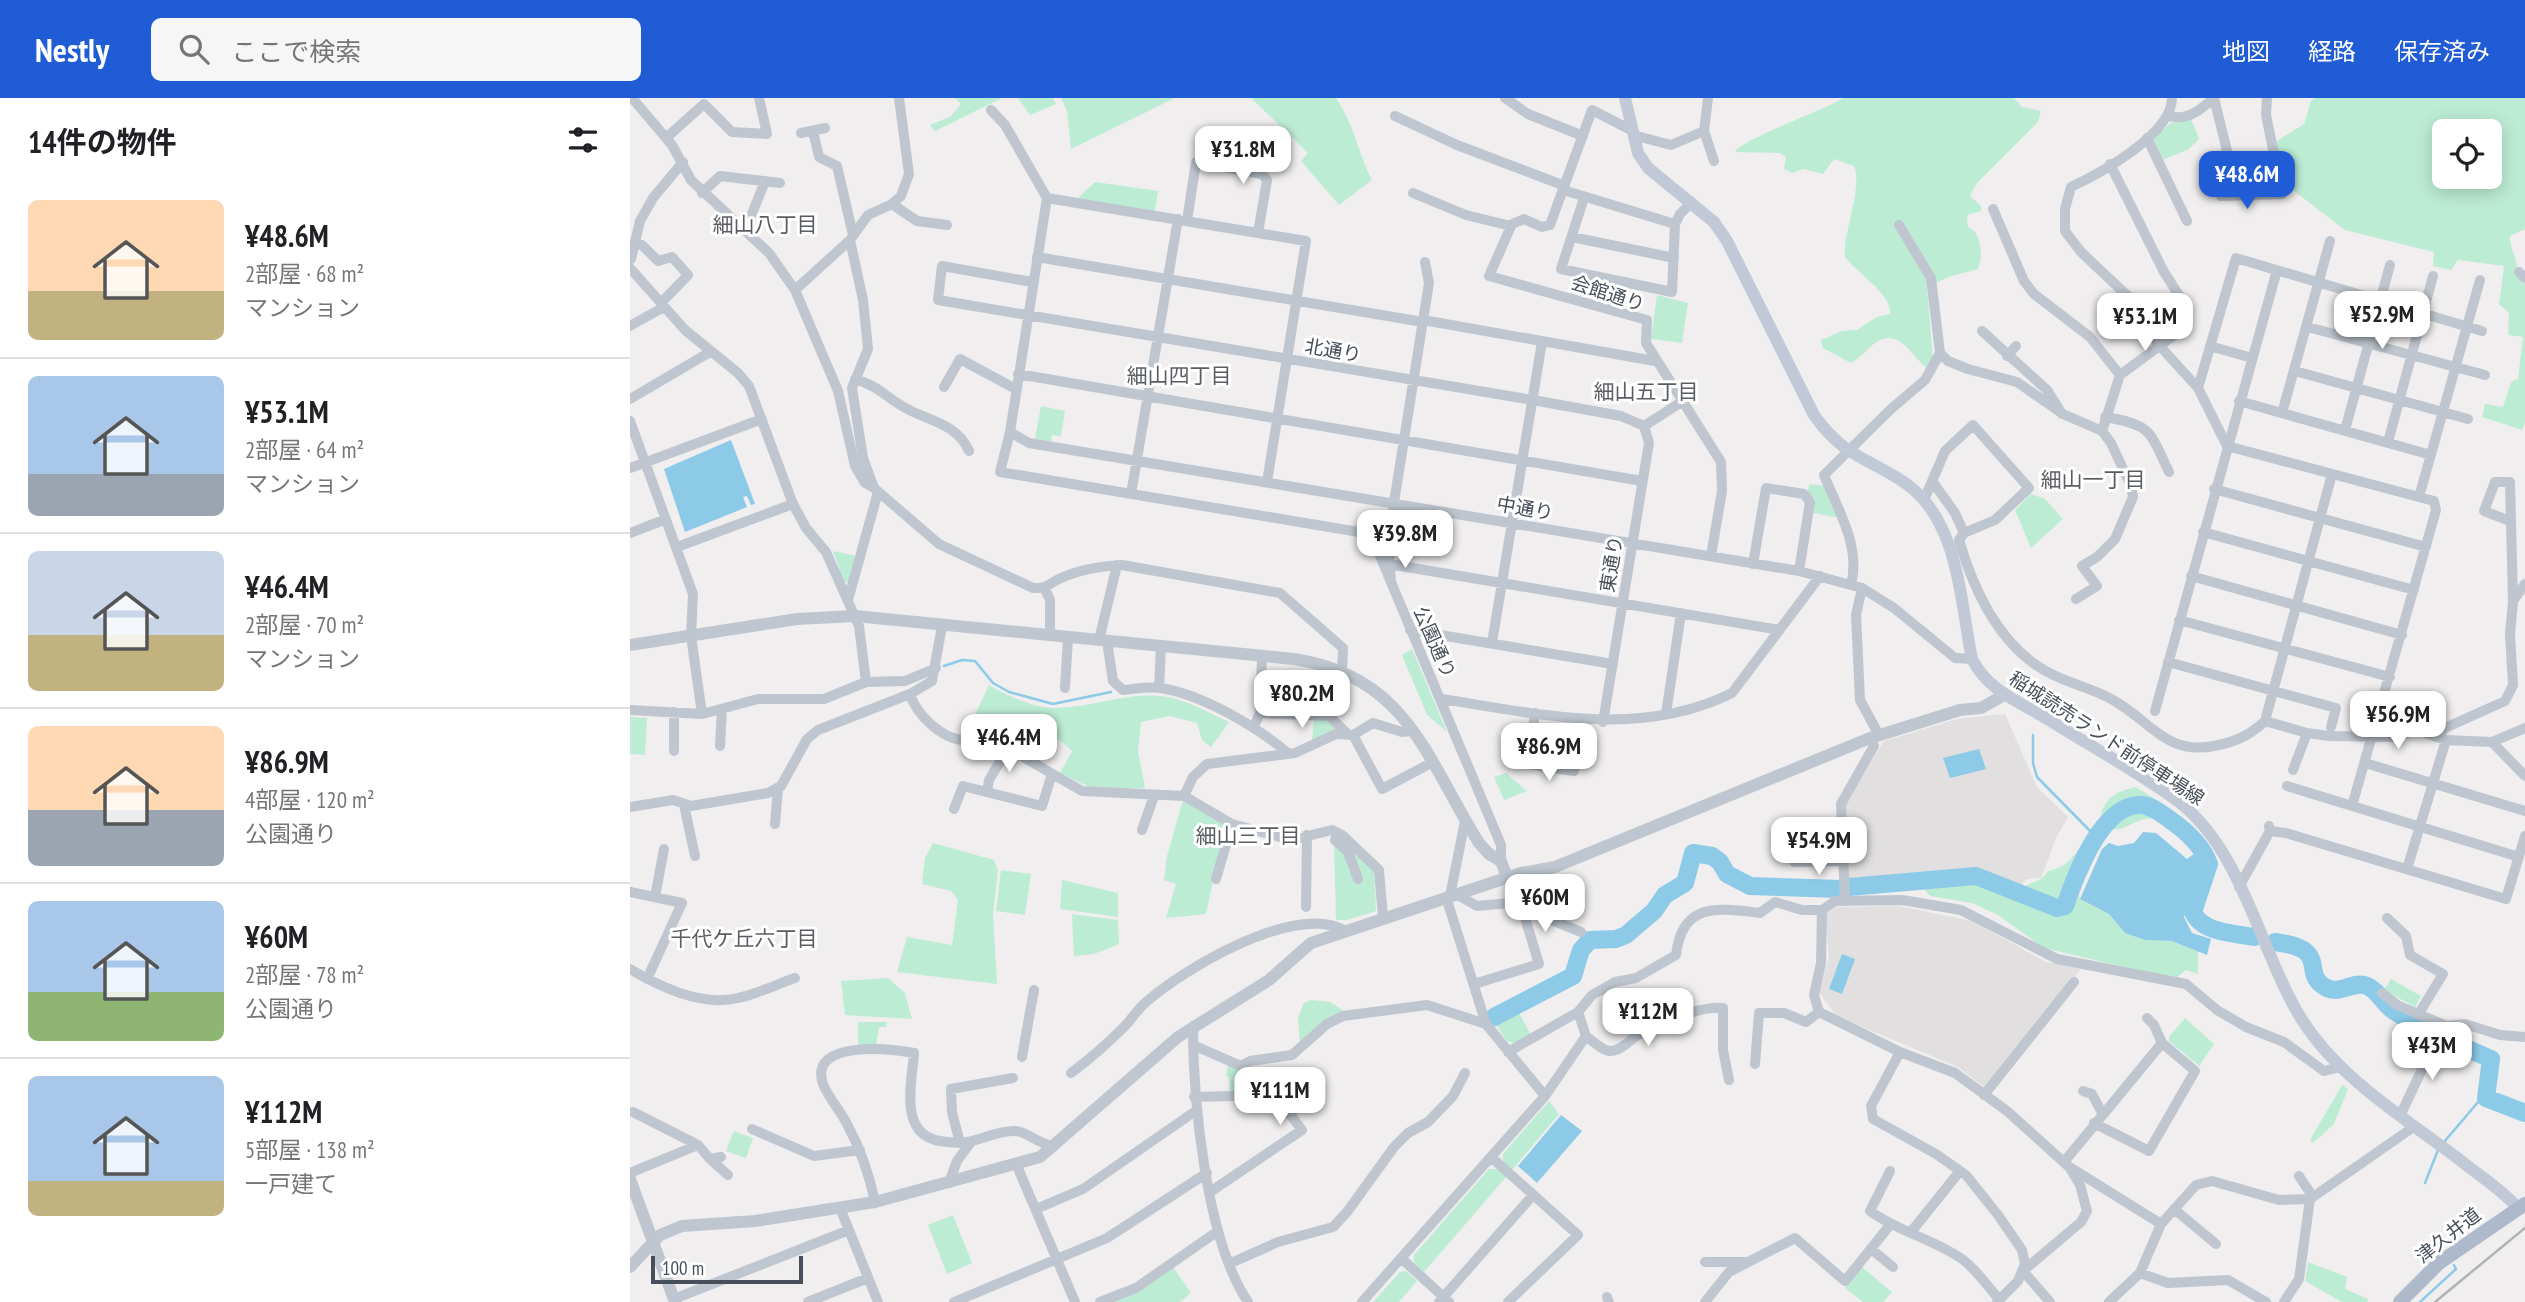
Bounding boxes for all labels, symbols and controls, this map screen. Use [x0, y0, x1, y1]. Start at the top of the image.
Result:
search box [151, 18, 641, 81]
text: Nestly [35, 28, 109, 71]
icon: search [175, 30, 213, 68]
text: ここで検索 [231, 35, 361, 68]
text: 地図 [2222, 36, 2270, 67]
text: 経路 [2308, 36, 2356, 67]
text: 保存済み [2394, 36, 2490, 67]
map controls [2432, 119, 2502, 189]
button: locate [2432, 119, 2502, 189]
icon: filters [564, 121, 602, 159]
text: 14件の物件 [28, 122, 177, 161]
pin: ¥31.8M [1186, 126, 1300, 186]
text: ¥31.8M [1211, 134, 1275, 163]
pin: ¥48.6M [2190, 152, 2304, 211]
text: ¥48.6M [2215, 159, 2279, 188]
district label: 細山八丁目 [713, 211, 818, 238]
text: ¥48.6M [245, 216, 329, 255]
icon: home [84, 228, 168, 312]
text: 2部屋 · 68 m² [245, 259, 364, 288]
street label: 会館通り [1568, 270, 1648, 316]
pin: ¥52.9M [2325, 292, 2439, 351]
text: マンション [245, 293, 360, 322]
pin: ¥53.1M [2088, 294, 2202, 353]
text: ¥52.9M [2350, 299, 2414, 328]
text: ¥53.1M [2113, 301, 2177, 330]
street label: 北通り [1303, 333, 1363, 367]
district label: 細山四丁目 [1127, 362, 1232, 389]
district label: 細山五丁目 [1594, 378, 1699, 405]
text: ¥53.1M [245, 392, 329, 431]
icon: home [84, 404, 168, 488]
text: 2部屋 · 64 m² [245, 435, 364, 464]
district label: 細山一丁目 [2041, 466, 2146, 493]
text: マンション [245, 469, 360, 498]
street label: 中通り [1495, 491, 1555, 525]
pin: ¥39.8M [1348, 510, 1462, 570]
text: ¥39.8M [1373, 518, 1437, 547]
street label: 東通り [1595, 534, 1627, 594]
text: ¥46.4M [245, 567, 329, 606]
icon: home [84, 579, 168, 663]
street label: 公園通り [1409, 602, 1461, 682]
text: 2部屋 · 70 m² [245, 610, 364, 639]
text: マンション [245, 644, 360, 673]
street label: 稲城読売ランド前停車場線 [2005, 666, 2209, 810]
pin: ¥80.2M [1245, 670, 1359, 730]
text: ¥80.2M [1270, 678, 1334, 707]
pin: ¥56.9M [2341, 692, 2455, 751]
text: ¥56.9M [2366, 699, 2430, 728]
pin: ¥46.4M [952, 714, 1066, 774]
text: ¥46.4M [977, 722, 1041, 751]
pin: ¥86.9M [1492, 724, 1606, 783]
text: ¥86.9M [1517, 731, 1581, 760]
text: ¥86.9M [245, 742, 329, 781]
icon: home [84, 754, 168, 838]
text: 4部屋 · 120 m² [245, 785, 375, 814]
pin: ¥54.9M [1762, 818, 1876, 877]
text: 公園通り [245, 819, 337, 848]
district label: 細山三丁目 [1196, 822, 1301, 849]
text: ¥54.9M [1787, 825, 1851, 854]
pin: ¥60M [1504, 874, 1586, 934]
text: ¥60M [1521, 882, 1569, 911]
text: ¥60M [245, 917, 308, 956]
district label: 千代ケ丘六丁目 [671, 925, 818, 952]
icon: home [84, 929, 168, 1013]
text: 2部屋 · 78 m² [245, 960, 364, 989]
pin: ¥112M [1599, 988, 1697, 1048]
text: 公園通り [245, 994, 337, 1023]
text: ¥112M [1618, 996, 1678, 1025]
pin: ¥43M [2391, 1023, 2473, 1082]
text: ¥43M [2408, 1030, 2456, 1059]
pin: ¥111M [1231, 1068, 1329, 1127]
text: ¥111M [1250, 1075, 1310, 1104]
text: ¥112M [245, 1092, 322, 1131]
icon: home [84, 1104, 168, 1188]
text: 5部屋 · 138 m² [245, 1135, 375, 1164]
text: 一戸建て [245, 1169, 337, 1198]
street label: 津久井道 [2411, 1202, 2485, 1268]
scale bar [651, 1253, 803, 1285]
text: 100 m [662, 1256, 704, 1280]

